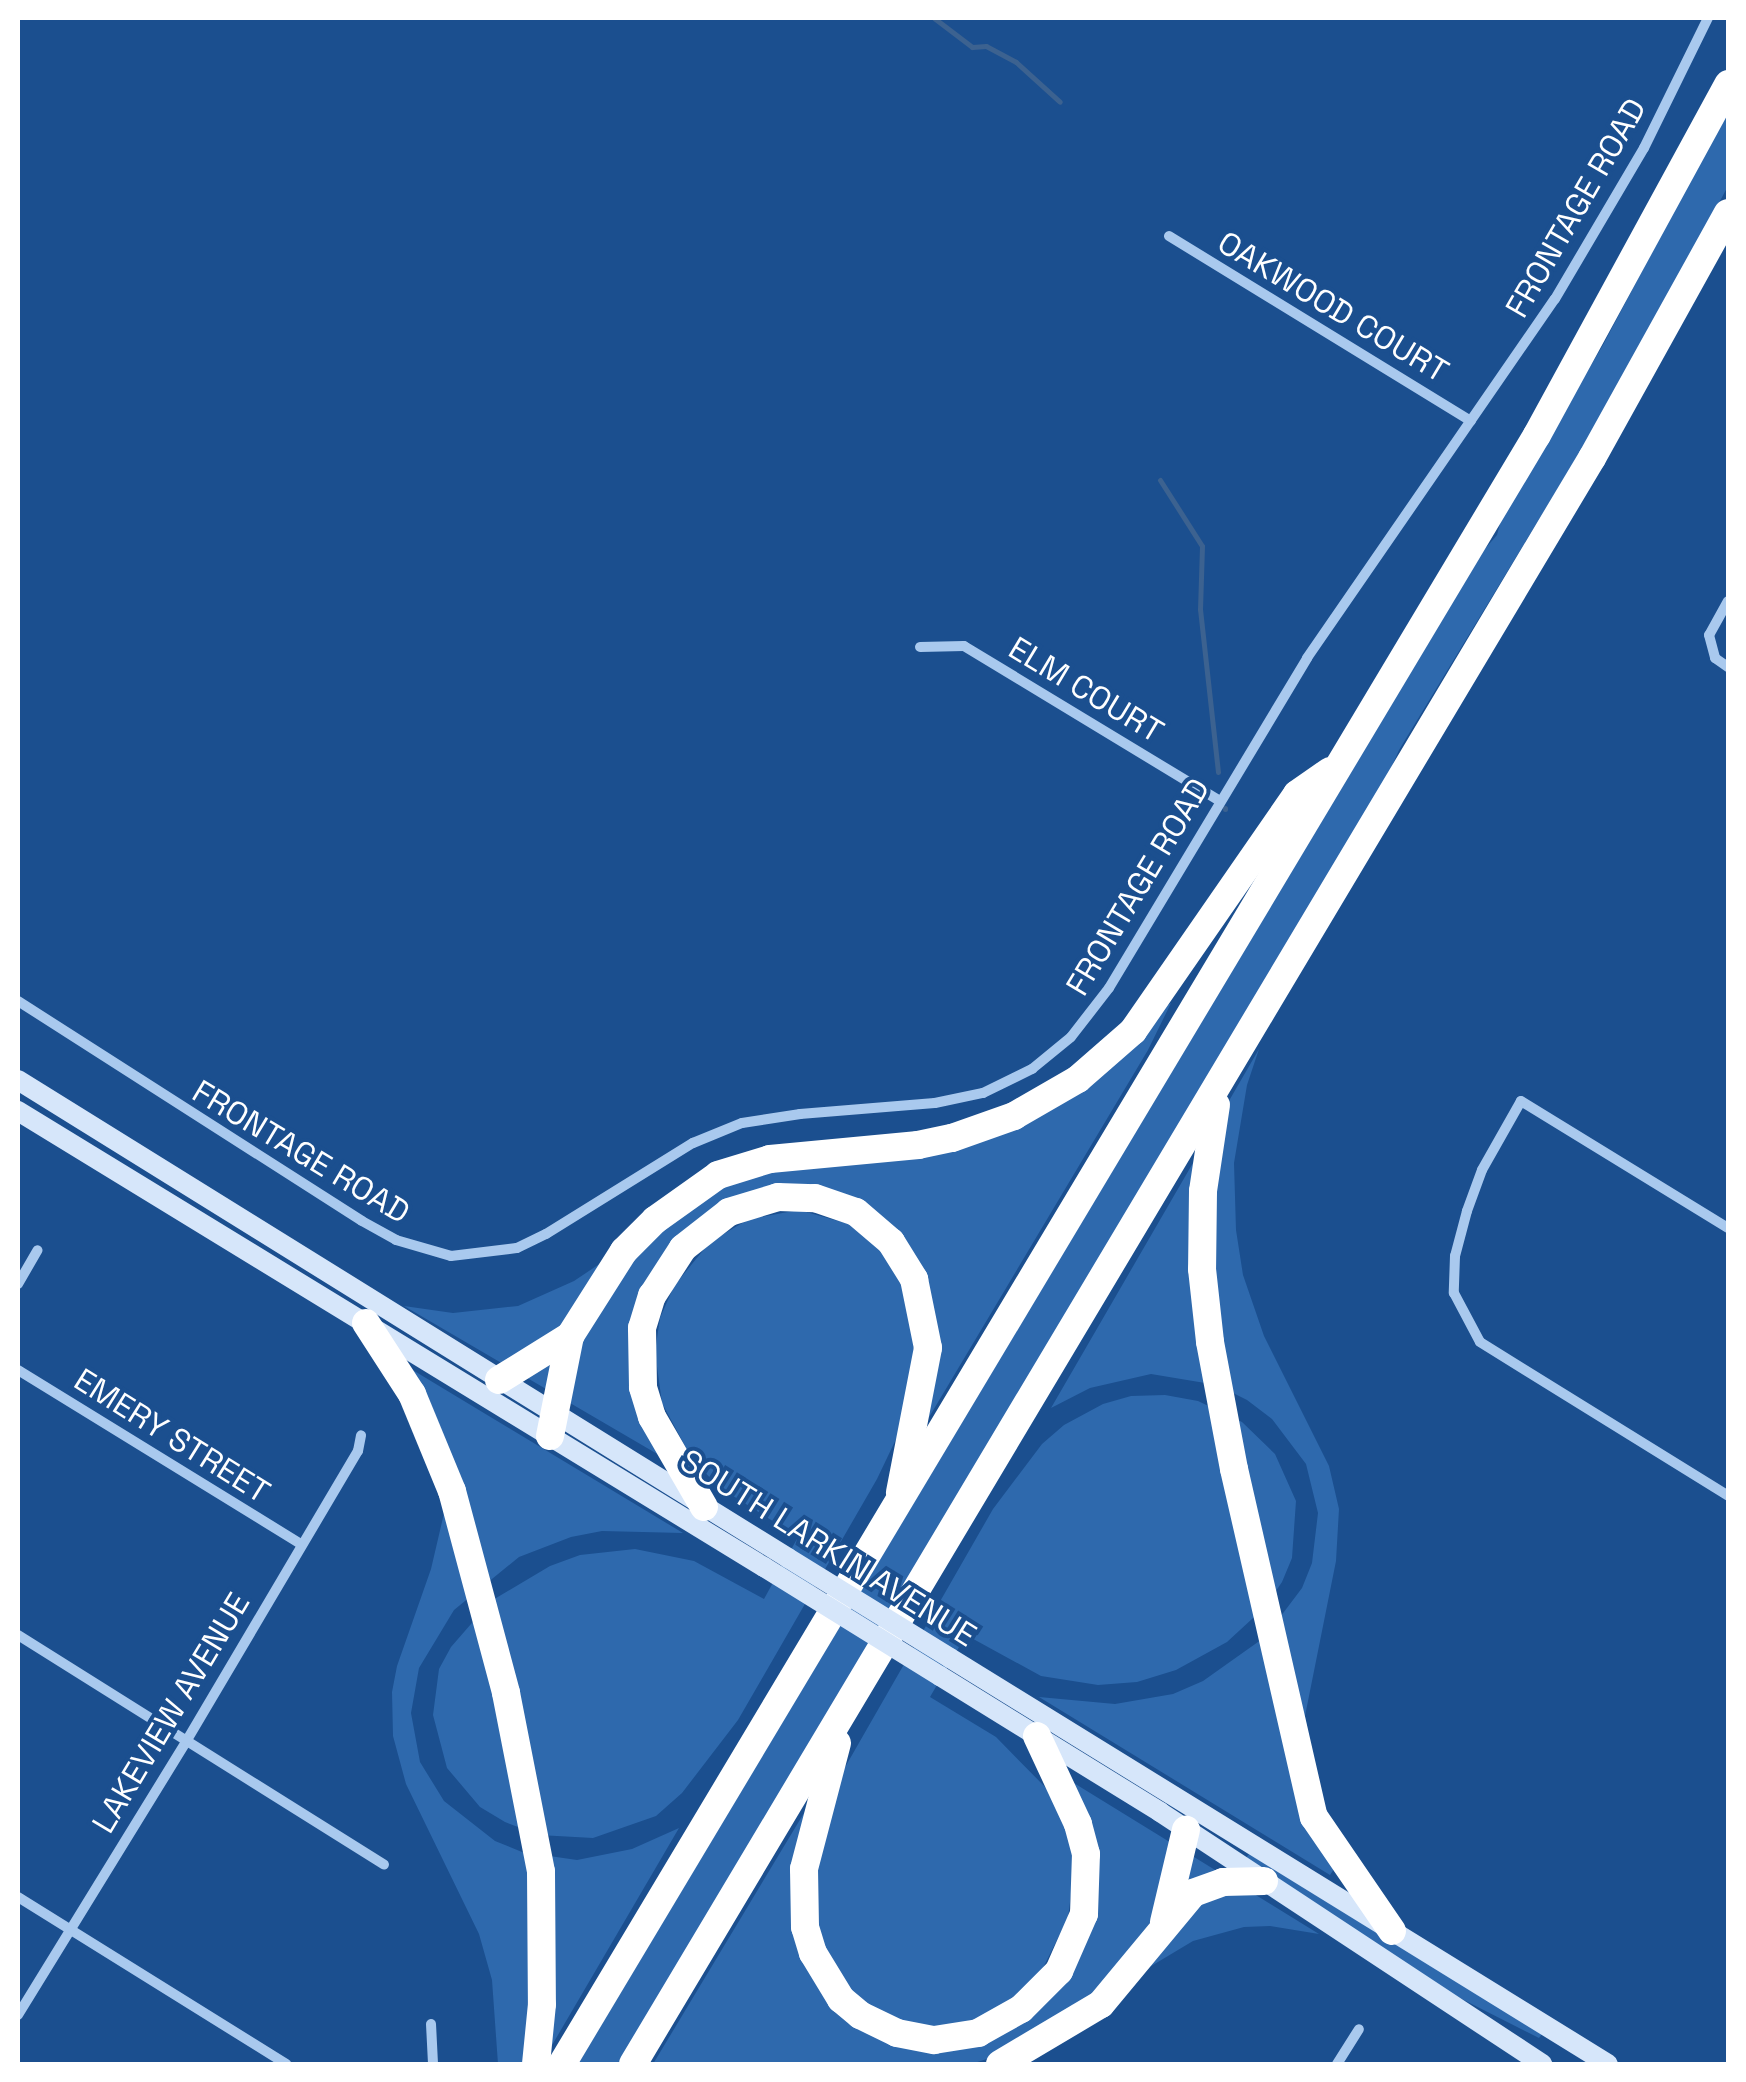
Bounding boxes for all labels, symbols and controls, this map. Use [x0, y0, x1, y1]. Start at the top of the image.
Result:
street label: FRONTAGE ROAD [1498, 92, 1654, 324]
street label: OAKWOOD COURT [1211, 223, 1455, 391]
street label: ELM COURT [1002, 629, 1170, 751]
street label: FRONTAGE ROAD [1058, 772, 1218, 1002]
street label: FRONTAGE ROAD [186, 1072, 416, 1232]
street label: EMERY STREET [67, 1360, 277, 1512]
street label: SOUTH LARKIN AVENUE [673, 1441, 983, 1655]
street label: LAKEVIEW AVENUE [84, 1586, 258, 1840]

